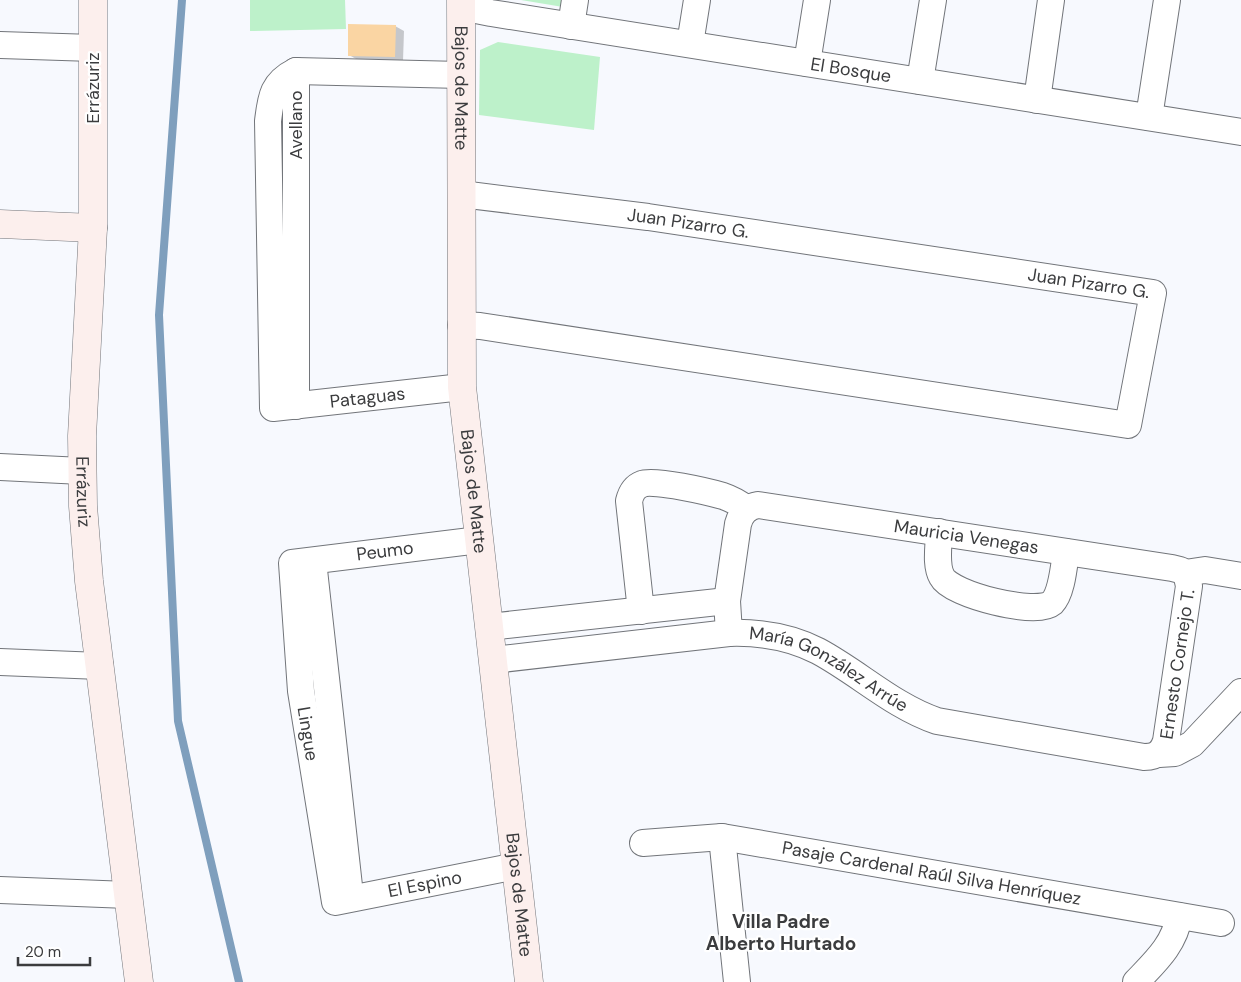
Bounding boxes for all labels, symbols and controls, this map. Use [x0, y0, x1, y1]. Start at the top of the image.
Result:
street label: Bajos de Matte [449, 26, 473, 150]
street label: Errázuriz [81, 52, 105, 124]
street label: El Bosque [809, 52, 893, 88]
street label: Avellano [284, 90, 308, 160]
street label: Juan Pizarro G. [626, 203, 751, 244]
street label: Juan Pizarro G. [1026, 262, 1151, 304]
street label: Pataguas [329, 381, 406, 414]
street label: Bajos de Matte [455, 428, 493, 555]
street label: Errázuriz [70, 456, 97, 528]
street label: Mauricia Venegas [892, 514, 1040, 560]
street label: Peumo [355, 536, 415, 566]
street label: Ernesto Cornejo T. [1154, 588, 1200, 741]
street label: María González Arrúe [748, 621, 912, 718]
street label: Lingue [292, 705, 324, 763]
street label: Bajos de Matte [500, 831, 538, 958]
street label: Pasaje Cardenal Raúl Silva Henríquez [780, 836, 1083, 911]
street label: El Espino [386, 865, 464, 903]
district label: Villa Padre Alberto Hurtado [706, 909, 856, 956]
scale bar [18, 934, 90, 966]
text: 20 m [25, 942, 61, 962]

